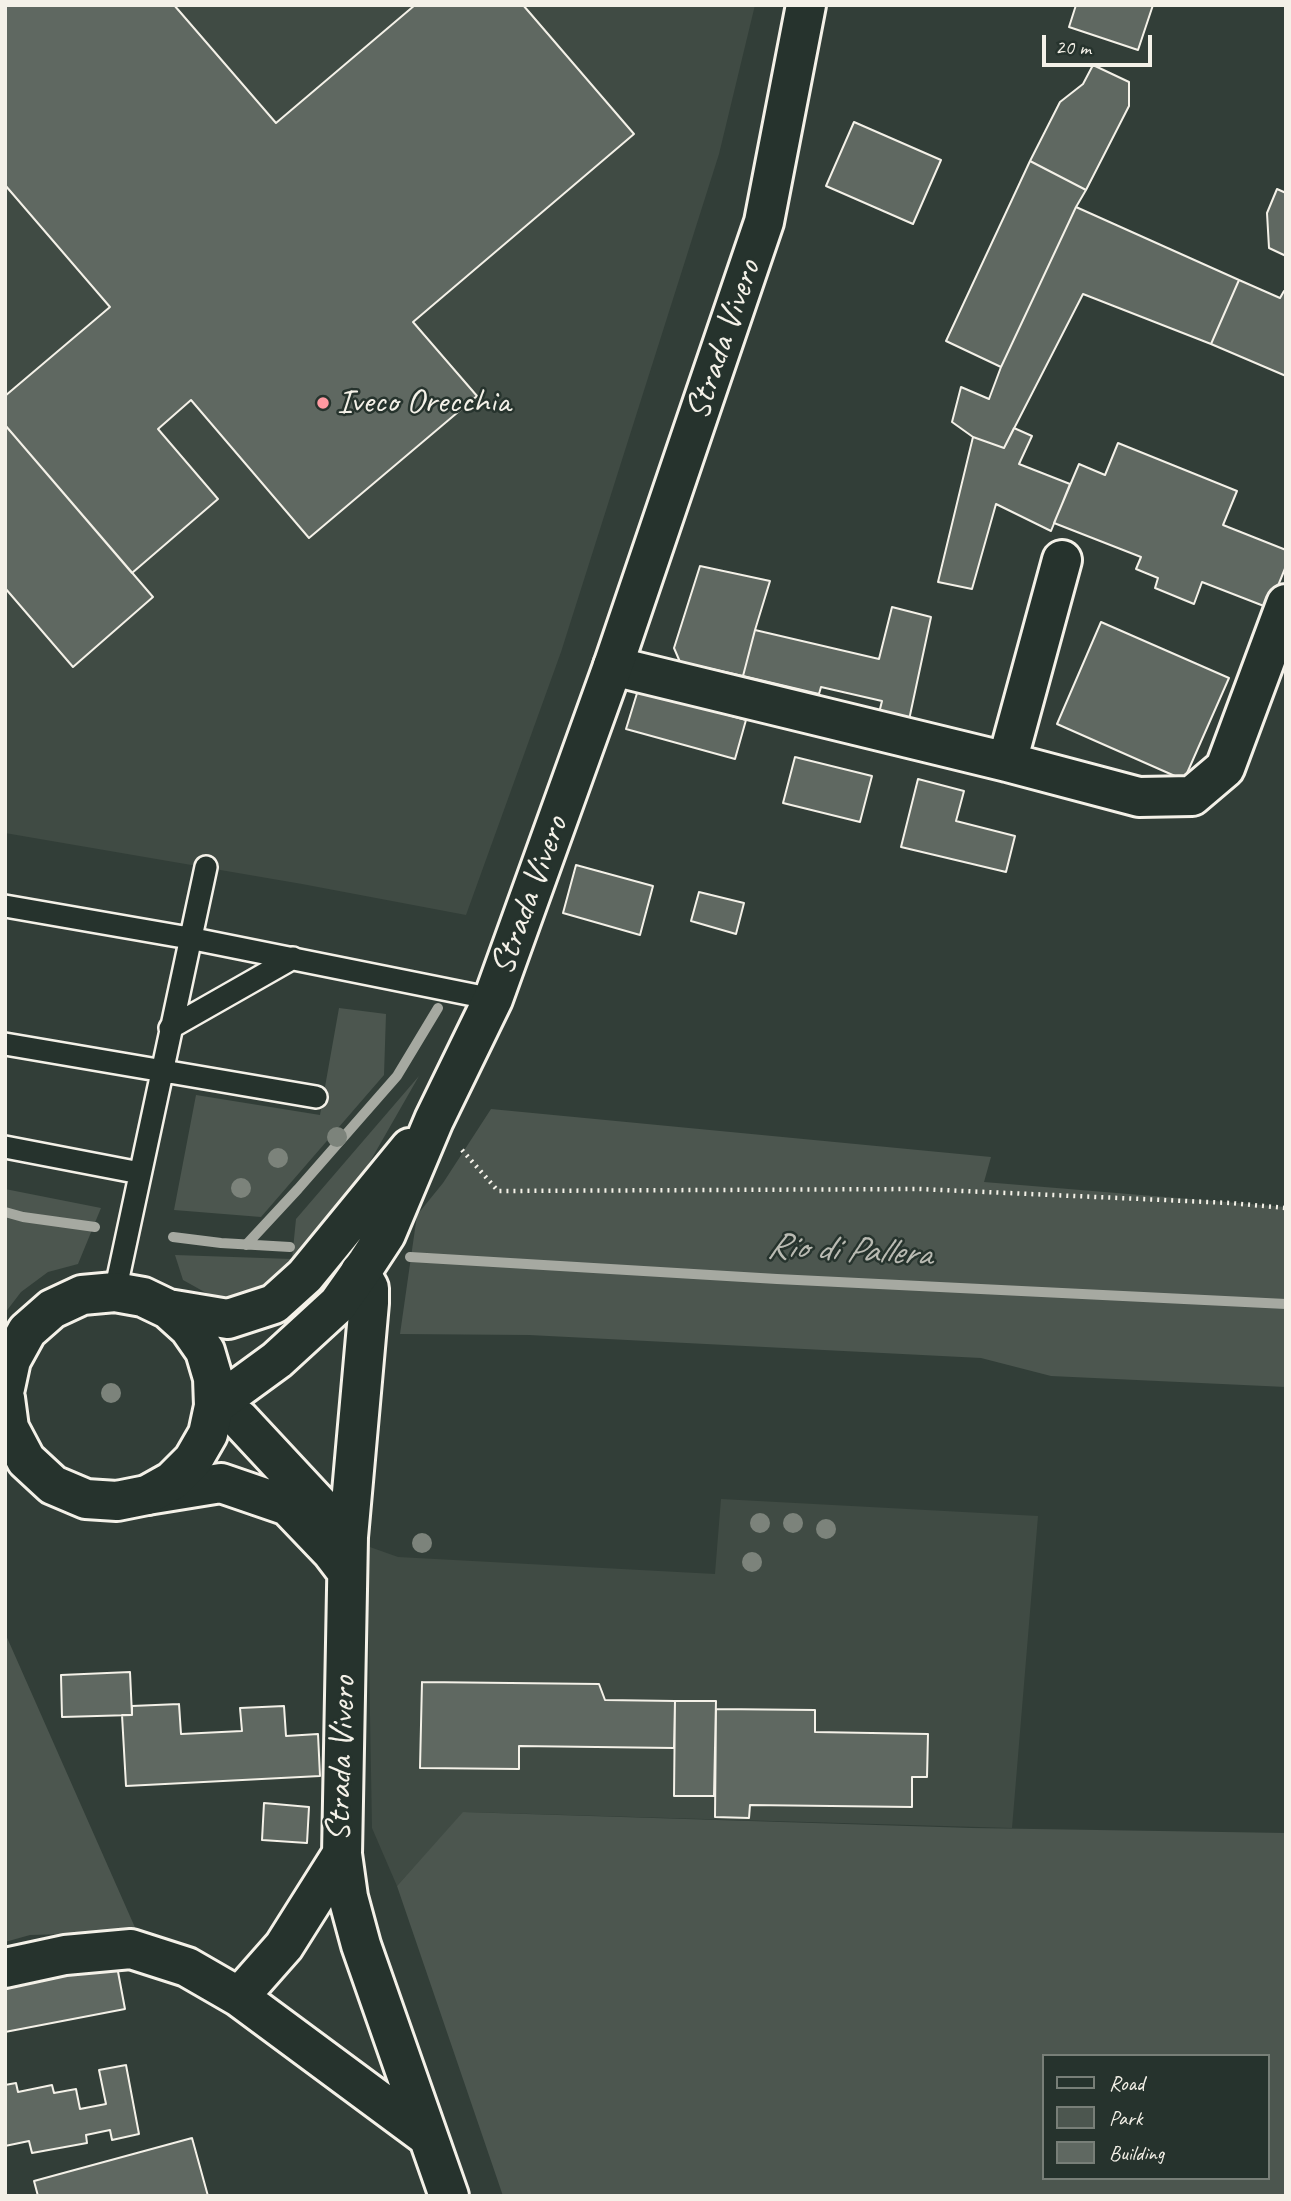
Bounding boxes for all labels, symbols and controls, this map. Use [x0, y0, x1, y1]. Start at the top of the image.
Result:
scale bar [1046, 21, 1156, 65]
text: 20 m [1055, 34, 1091, 60]
street label: Strada Vivero [677, 255, 771, 425]
place label: Iveco Orecchia [337, 382, 510, 424]
marker: Iveco Orecchia [315, 395, 331, 411]
street label: Strada Vivero [482, 811, 578, 981]
water label: Rio di Pallera [766, 1225, 932, 1277]
street label: Strada Vivero [318, 1676, 366, 1842]
legend [1042, 2054, 1270, 2180]
text: Road [1109, 2070, 1144, 2096]
text: Park [1109, 2105, 1142, 2131]
text: Building [1109, 2140, 1164, 2166]

